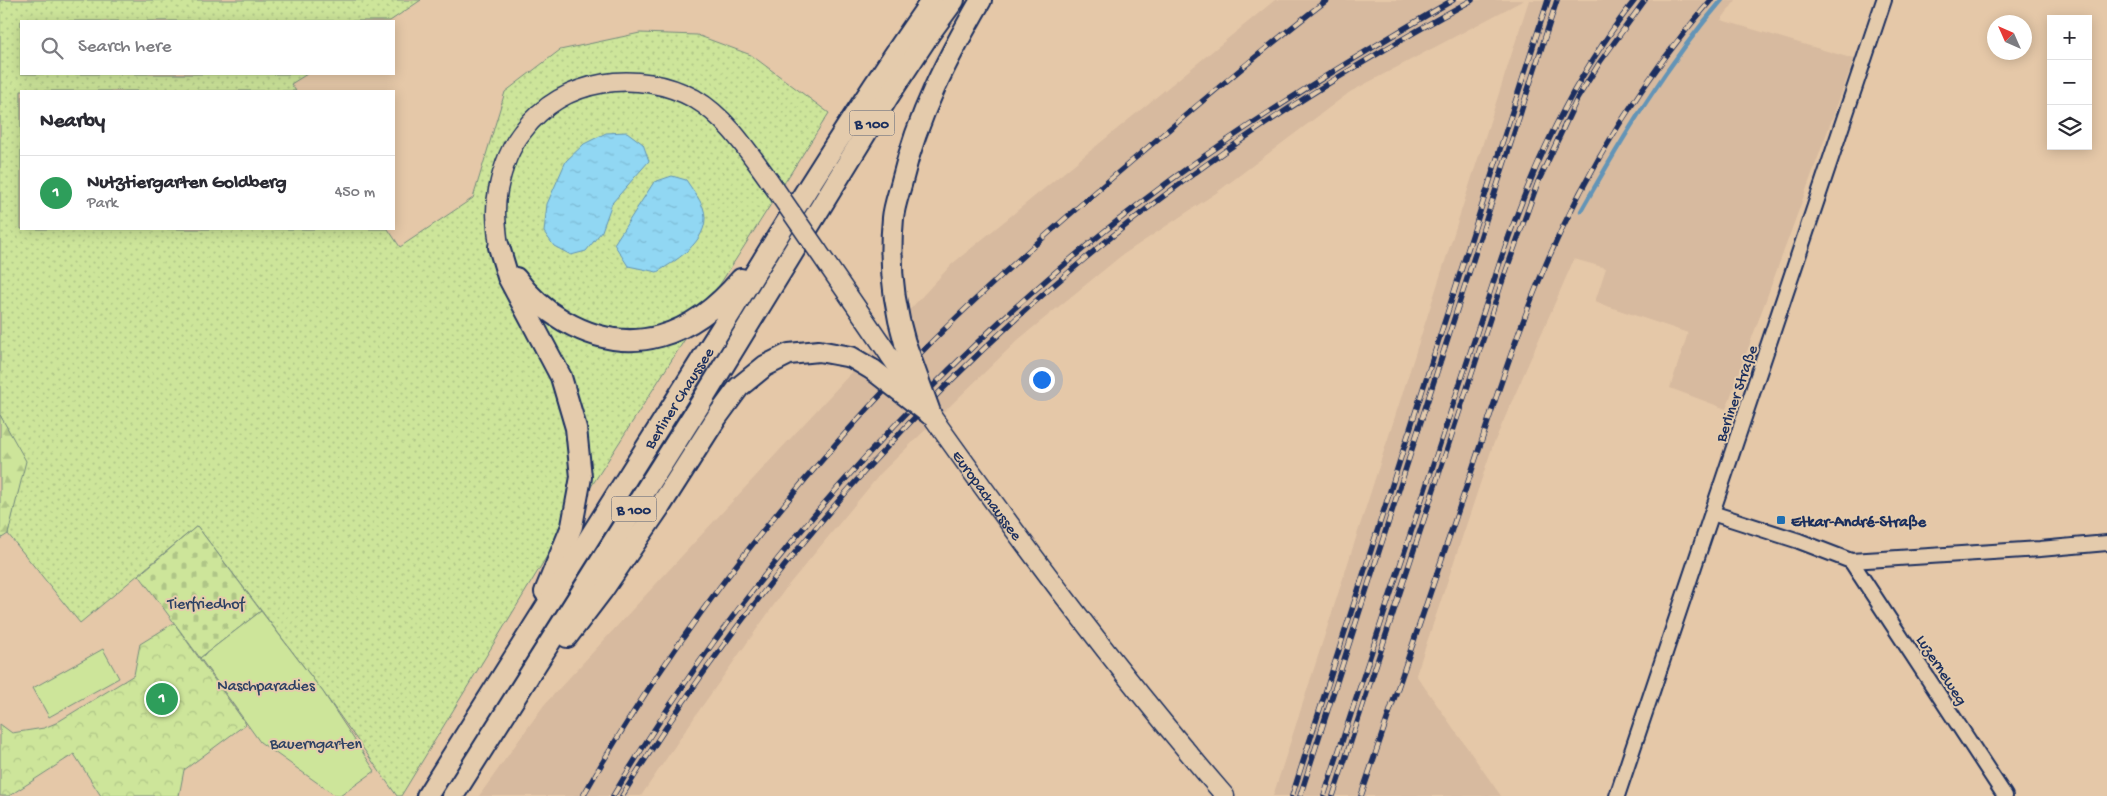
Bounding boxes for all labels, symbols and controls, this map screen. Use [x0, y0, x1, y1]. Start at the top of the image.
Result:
north arrow [1987, 15, 2032, 60]
map controls [2047, 15, 2092, 150]
button: + [2047, 15, 2092, 60]
search box [20, 20, 395, 75]
icon: search [38, 34, 66, 62]
text: Search here [78, 36, 172, 59]
button: − [2047, 60, 2092, 105]
button: layers [2047, 105, 2092, 150]
text: Nearby [40, 110, 105, 135]
road number: B 100 [850, 110, 894, 136]
text: Nutztiergarten Goldberg [87, 172, 287, 195]
text: 1 [53, 184, 59, 203]
text: 450 m [335, 184, 375, 203]
text: Park [87, 195, 118, 214]
street label: Berliner Straße [1713, 343, 1764, 446]
street label: Berliner Chaussee [641, 344, 720, 454]
your location [1029, 367, 1055, 393]
street label: Europachaussee [946, 448, 1025, 546]
road number: B 100 [612, 496, 656, 522]
marker: Etkar-André-Straße [1775, 514, 1787, 526]
place label: Etkar-André-Straße [1791, 514, 1927, 533]
park label: Tierfriedhof [166, 596, 246, 615]
street label: Luzerneweg [1910, 632, 1970, 710]
park label: Naschparadies [217, 678, 316, 697]
pin: 1 [146, 680, 178, 718]
park label: Bauerngarten [269, 736, 362, 755]

